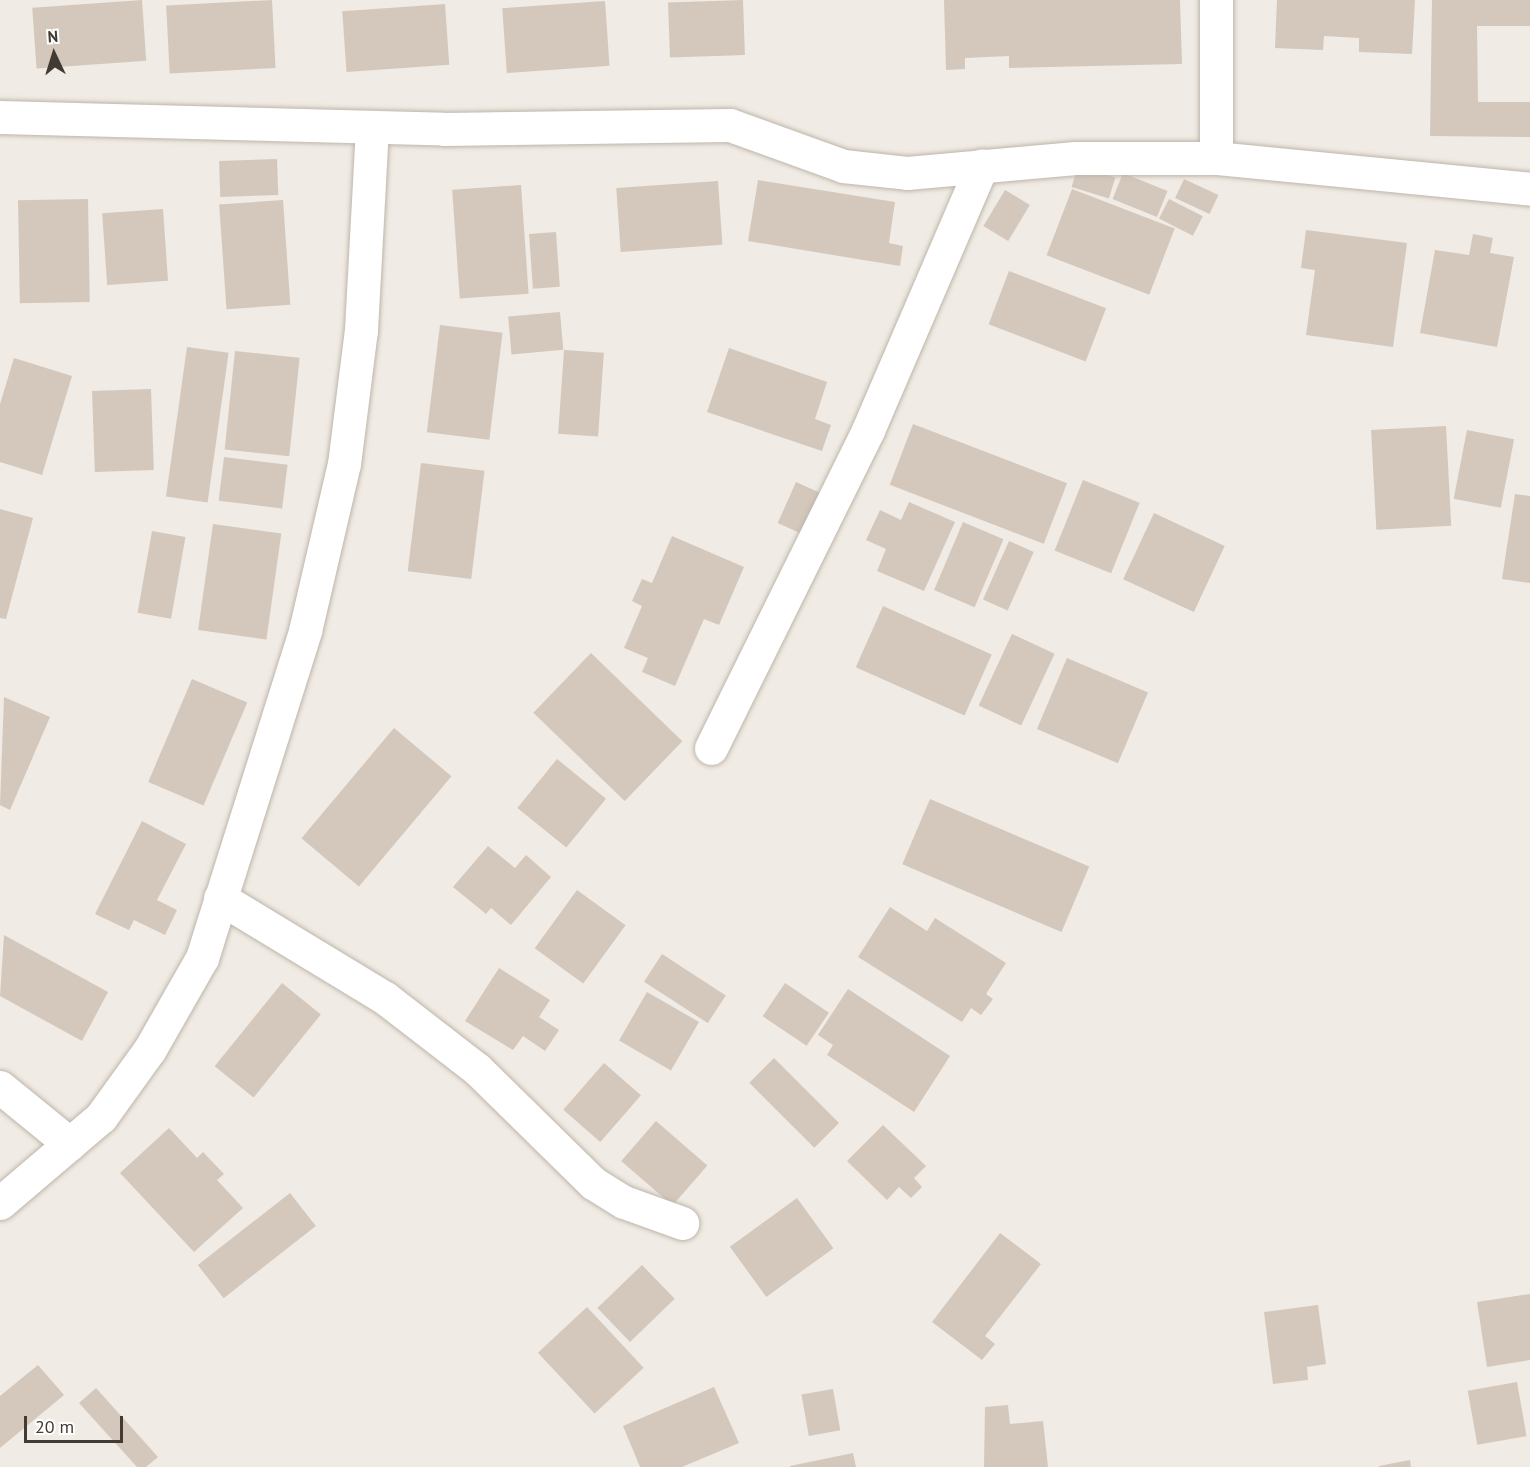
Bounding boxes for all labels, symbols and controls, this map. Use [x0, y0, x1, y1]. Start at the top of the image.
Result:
north arrow [24, 24, 84, 84]
text: N [47, 26, 59, 46]
scale bar [27, 1404, 126, 1442]
text: 20 m [35, 1415, 74, 1438]

